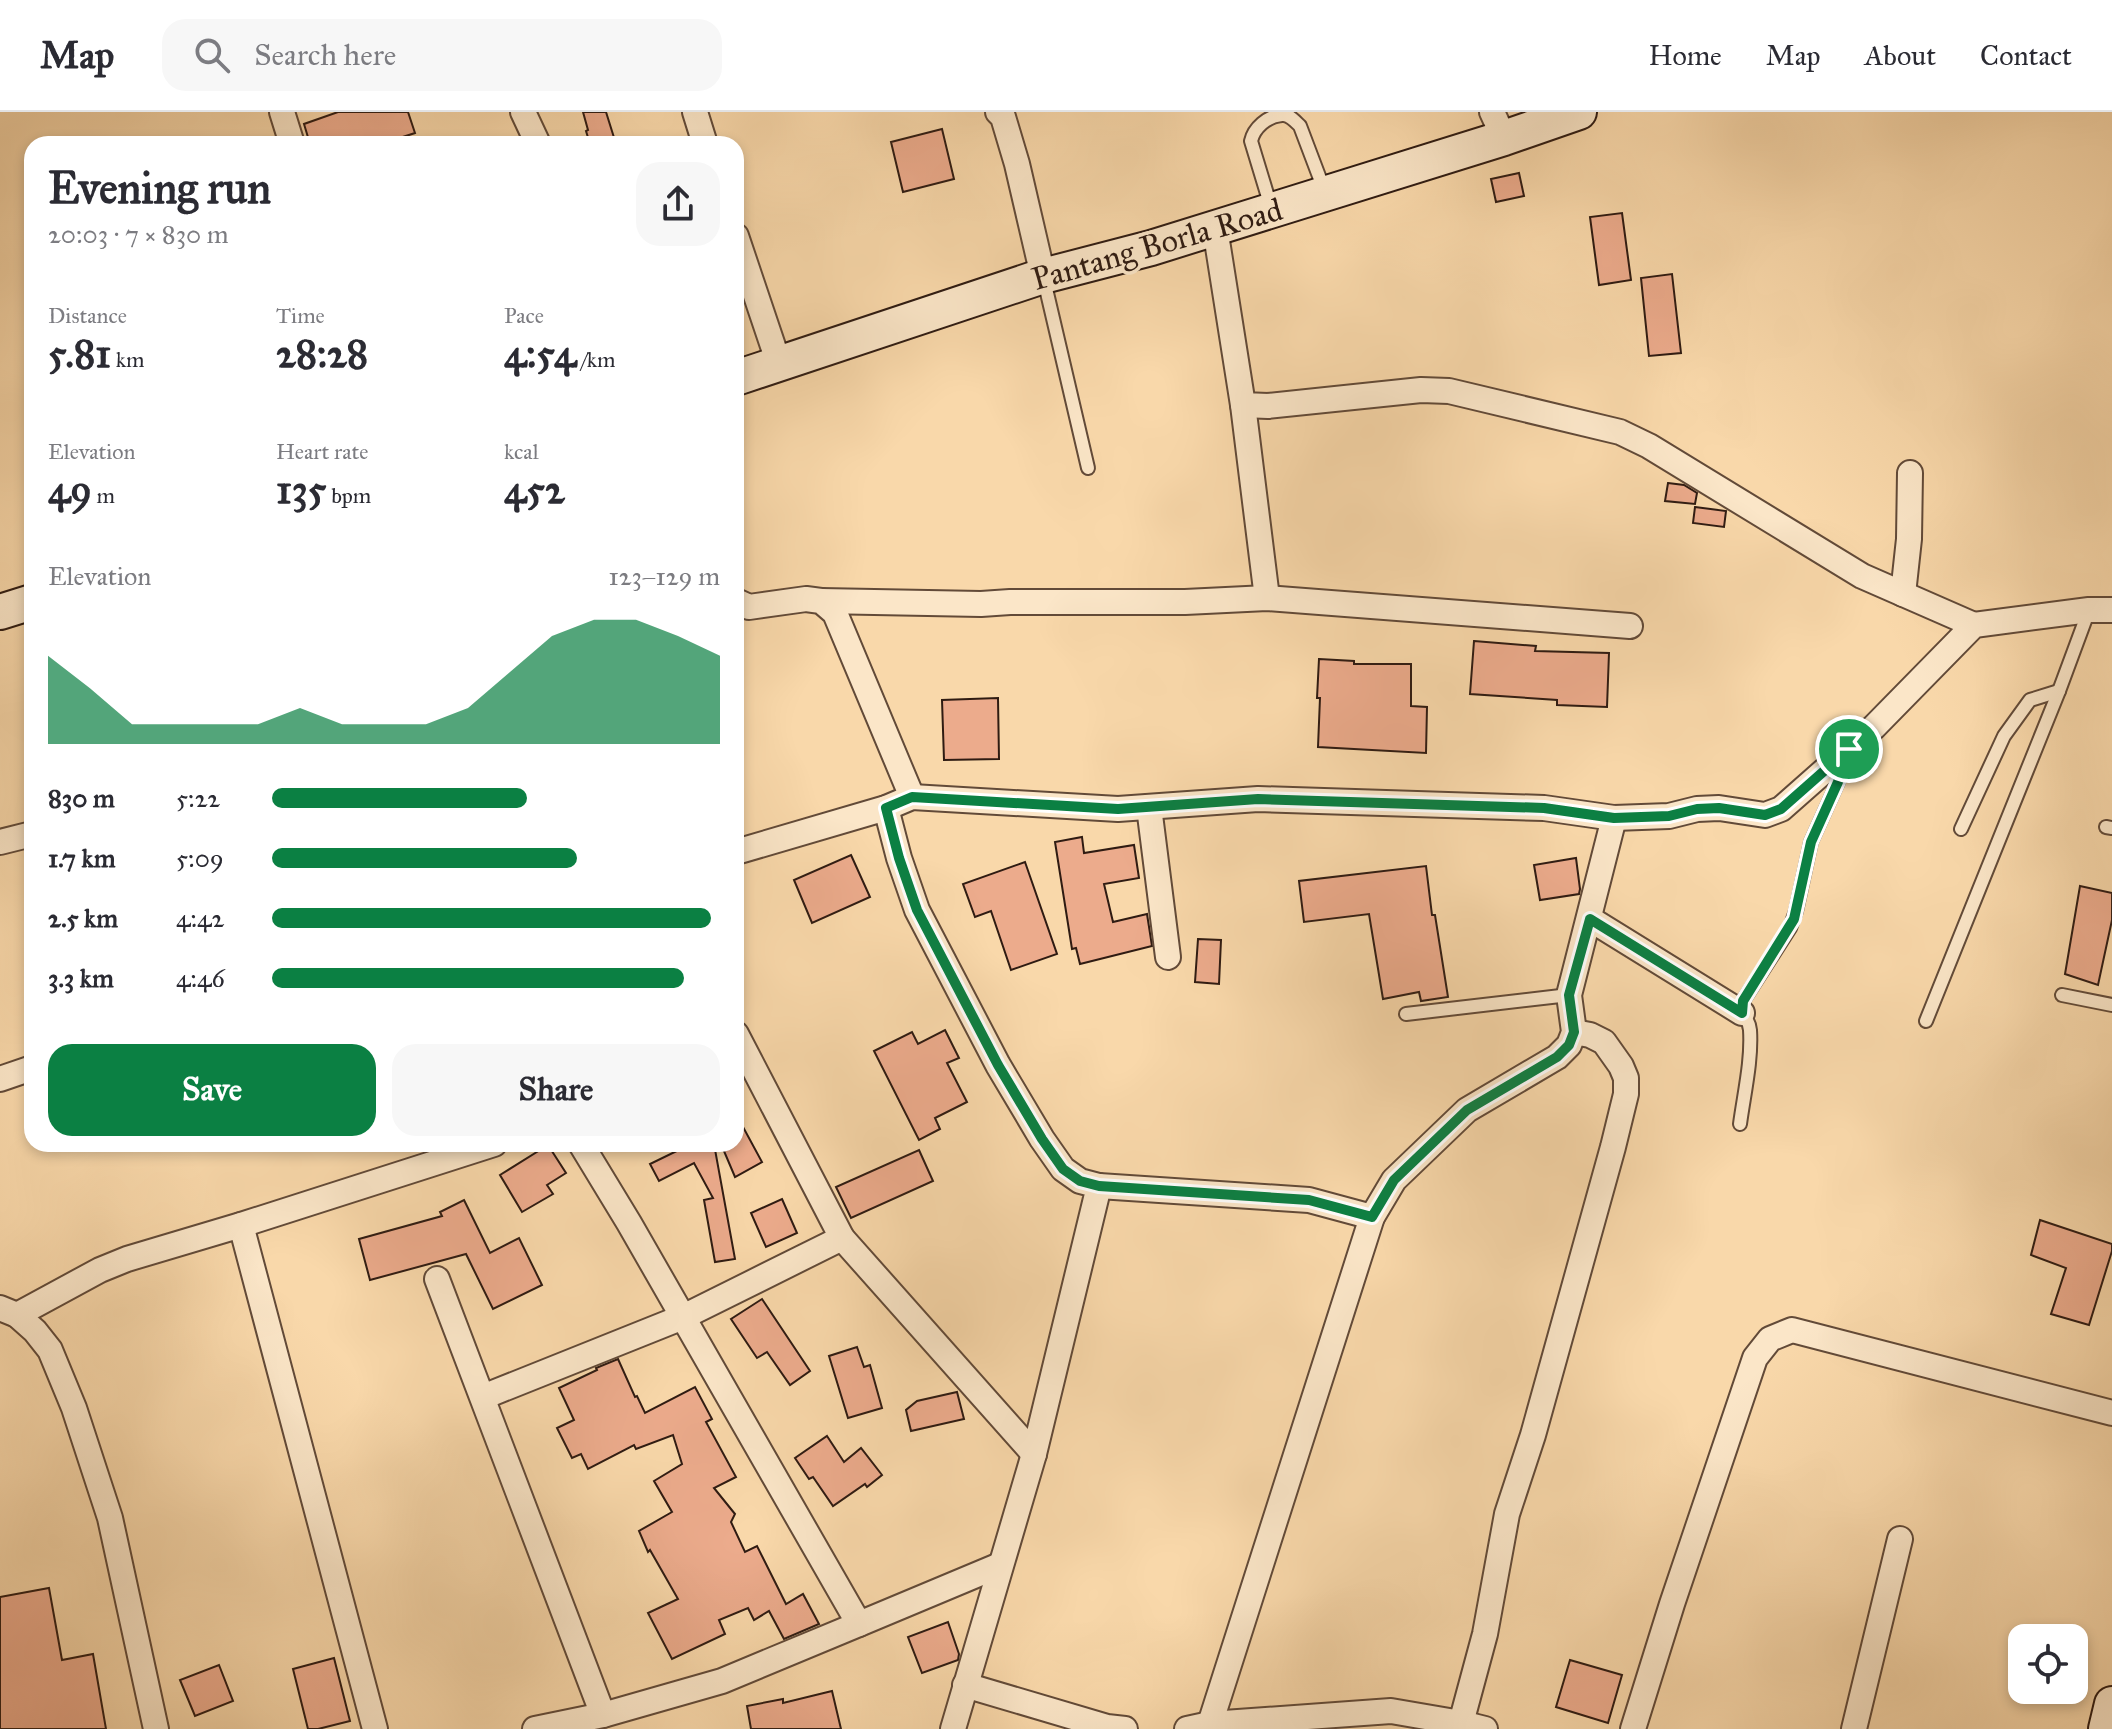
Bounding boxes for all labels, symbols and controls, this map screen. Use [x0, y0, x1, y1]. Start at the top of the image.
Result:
search box [162, 19, 722, 91]
text: Map [40, 32, 114, 78]
icon: search [190, 33, 234, 77]
text: Search here [254, 37, 396, 73]
text: Home [1649, 38, 1722, 73]
text: Map [1766, 38, 1820, 73]
text: About [1864, 38, 1936, 73]
text: Contact [1980, 38, 2072, 73]
text: Evening run [48, 161, 271, 215]
button: share [636, 162, 720, 246]
street label: Pantang Borla Road [1027, 190, 1287, 299]
text: 20:03 · 7 × 830 m [48, 218, 229, 250]
text: Distance [48, 302, 127, 329]
text: Time [276, 302, 325, 329]
text: Pace [504, 302, 544, 329]
text: 5.81 [48, 329, 111, 378]
text: 28:28 [276, 329, 368, 378]
text: 4:54 [504, 329, 576, 378]
text: km [111, 346, 144, 373]
text: /km [576, 346, 616, 373]
text: Elevation [48, 438, 135, 465]
text: Heart rate [276, 438, 369, 465]
text: kcal [504, 438, 539, 465]
text: 49 [48, 465, 92, 514]
text: 135 [276, 465, 326, 514]
text: 452 [504, 465, 565, 514]
text: m [92, 482, 115, 509]
text: bpm [326, 482, 371, 509]
text: Elevation [48, 560, 151, 592]
text: 123–129 m [608, 560, 720, 592]
pin [1815, 715, 1883, 783]
icon: arrive [1827, 727, 1871, 771]
text: 830 m [48, 782, 115, 814]
text: 5:22 [176, 782, 220, 814]
text: 1.7 km [48, 842, 116, 874]
text: 5:09 [176, 842, 224, 874]
text: 2.5 km [48, 902, 118, 934]
text: 4:42 [176, 902, 224, 934]
text: 3.3 km [48, 962, 114, 994]
text: 4:46 [176, 962, 225, 994]
button: Save [48, 1044, 376, 1136]
button: Share [392, 1044, 720, 1136]
map controls [2008, 1624, 2088, 1704]
button: locate [2008, 1624, 2088, 1704]

